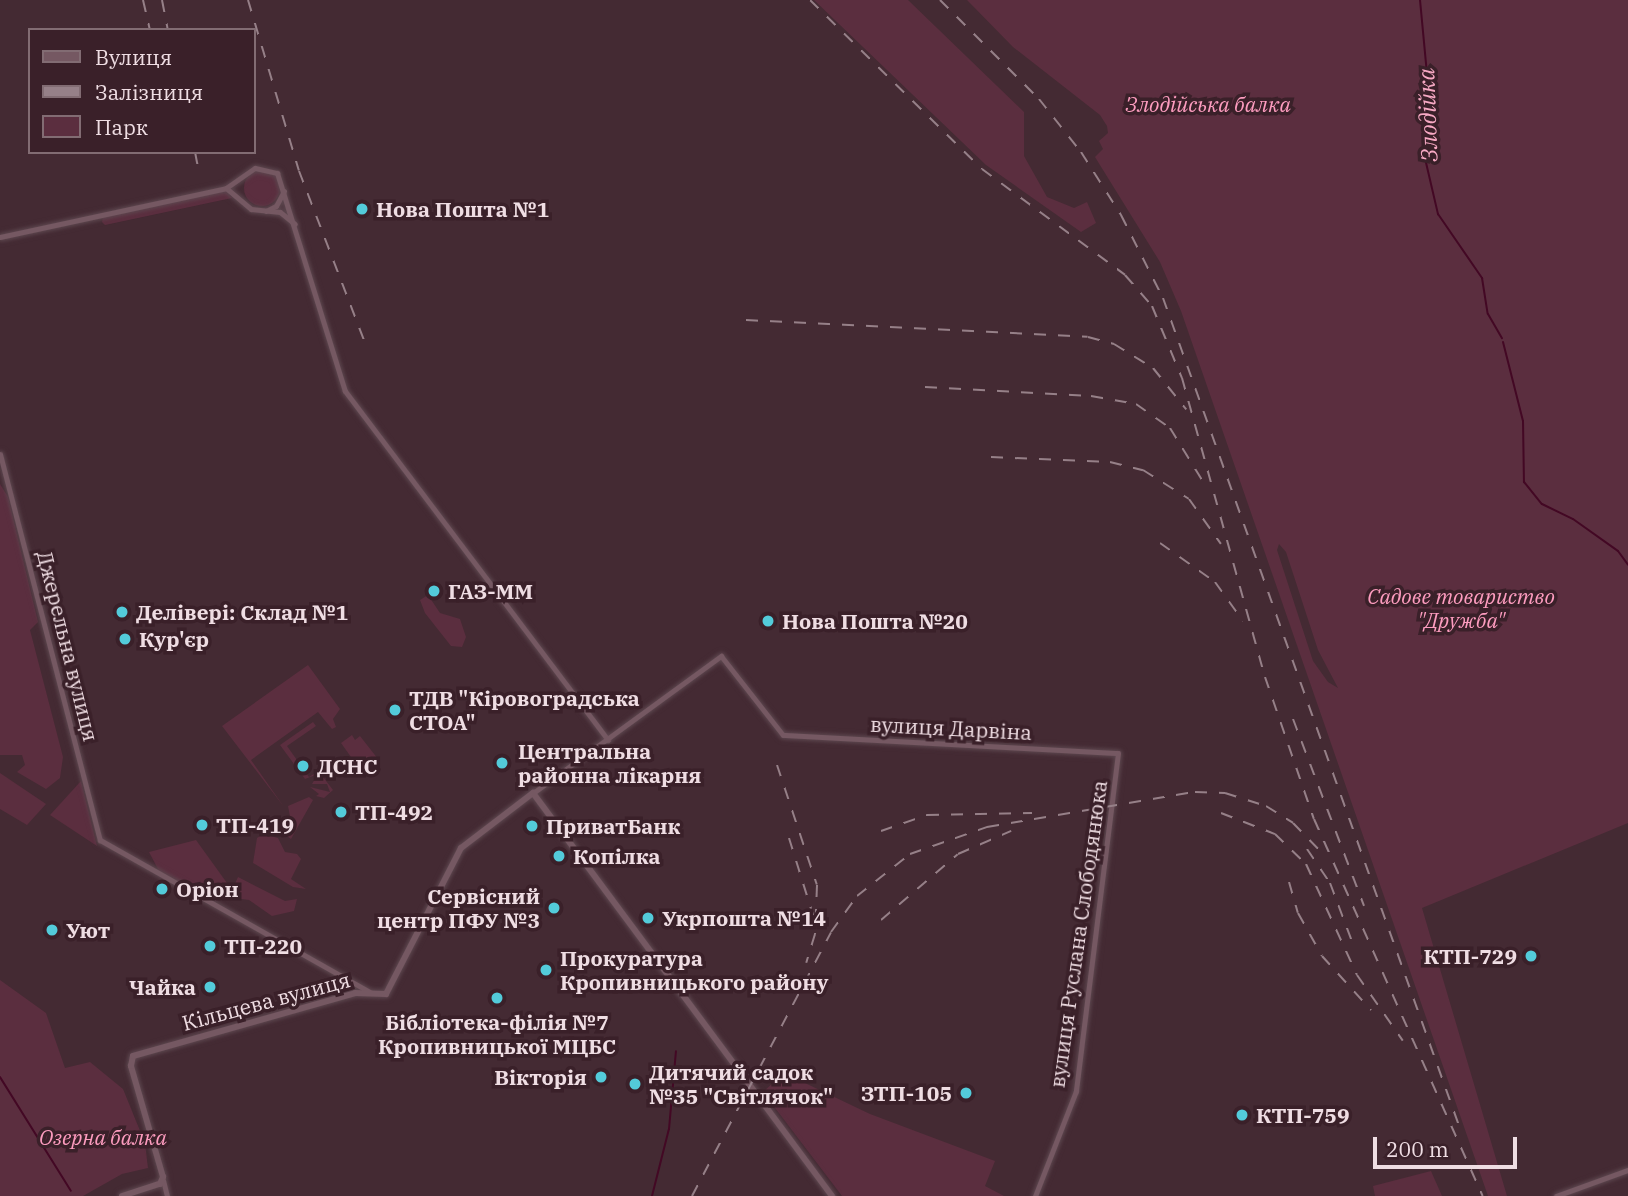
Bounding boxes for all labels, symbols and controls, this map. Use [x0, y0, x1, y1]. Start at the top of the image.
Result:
legend [28, 28, 256, 154]
text: Вулиця [95, 43, 172, 71]
water label: Злодійка [1412, 68, 1442, 162]
text: Залізниця [95, 78, 203, 106]
park label: Злодійська балка [1125, 91, 1291, 117]
text: Парк [95, 113, 148, 141]
place label: Нова Пошта №1 [376, 196, 549, 222]
marker: Нова Пошта №1 [354, 201, 370, 217]
street label: Джерельна вулиця [32, 548, 104, 744]
place label: ГАЗ-ММ [448, 578, 533, 604]
marker: ГАЗ-ММ [426, 583, 442, 599]
park label: Садове товариство "Дружба" [1367, 583, 1555, 633]
place label: Делівері: Склад №1 [136, 599, 348, 625]
marker: Делівері: Склад №1 [114, 604, 130, 620]
place label: Нова Пошта №20 [782, 608, 968, 634]
marker: Нова Пошта №20 [760, 613, 776, 629]
place label: Кур'єр [139, 626, 209, 652]
marker: Кур'єр [117, 631, 133, 647]
place label: ТДВ "Кіровоградська СТОА" [409, 685, 640, 735]
marker: ТДВ "Кіровоградська СТОА" [387, 702, 403, 718]
street label: вулиця Дарвіна [869, 711, 1033, 745]
place label: Центральна районна лікарня [518, 738, 701, 788]
place label: ДСНС [317, 753, 377, 779]
marker: Центральна районна лікарня [492, 753, 512, 773]
marker: ДСНС [295, 758, 311, 774]
street label: вулиця Руслана Слободянюка [1044, 779, 1112, 1089]
place label: ТП-492 [355, 799, 433, 825]
marker: ТП-492 [333, 804, 349, 820]
place label: ТП-419 [216, 812, 294, 838]
place label: ПриватБанк [546, 813, 680, 839]
marker: ТП-419 [194, 817, 210, 833]
marker: ПриватБанк [524, 818, 540, 834]
place label: Копілка [573, 843, 661, 869]
marker: Копілка [551, 848, 567, 864]
place label: Оріон [176, 876, 239, 902]
marker: Оріон [154, 881, 170, 897]
place label: Сервісний центр ПФУ №3 [377, 883, 540, 933]
marker: Сервісний центр ПФУ №3 [546, 900, 562, 916]
place label: Укрпошта №14 [662, 905, 826, 931]
marker: Укрпошта №14 [640, 910, 656, 926]
place label: Уют [66, 917, 110, 943]
marker: Уют [44, 922, 60, 938]
place label: ТП-220 [224, 933, 302, 959]
marker: ТП-220 [202, 938, 218, 954]
place label: КТП-729 [1423, 943, 1517, 969]
place label: Прокуратура Кропивницького району [560, 945, 828, 995]
marker: КТП-729 [1523, 948, 1539, 964]
marker: Прокуратура Кропивницького району [538, 962, 554, 978]
street label: Кільцева вулиця [179, 966, 353, 1036]
place label: Чайка [129, 974, 196, 1000]
marker: Чайка [202, 979, 218, 995]
marker: Бібліотека-філія №7 Кропивницької МЦБС [489, 990, 505, 1006]
place label: Бібліотека-філія №7 Кропивницької МЦБС [378, 1009, 616, 1059]
place label: Дитячий садок №35 "Світлячок" [649, 1059, 833, 1109]
place label: Вікторія [494, 1064, 587, 1090]
marker: Вікторія [593, 1069, 609, 1085]
marker: Дитячий садок №35 "Світлячок" [627, 1076, 643, 1092]
place label: ЗТП-105 [861, 1080, 952, 1106]
marker: ЗТП-105 [958, 1085, 974, 1101]
place label: КТП-759 [1256, 1102, 1350, 1128]
marker: КТП-759 [1234, 1107, 1250, 1123]
scale bar [1376, 1122, 1520, 1166]
park label: Озерна балка [39, 1124, 167, 1150]
text: 200 m [1386, 1135, 1449, 1163]

